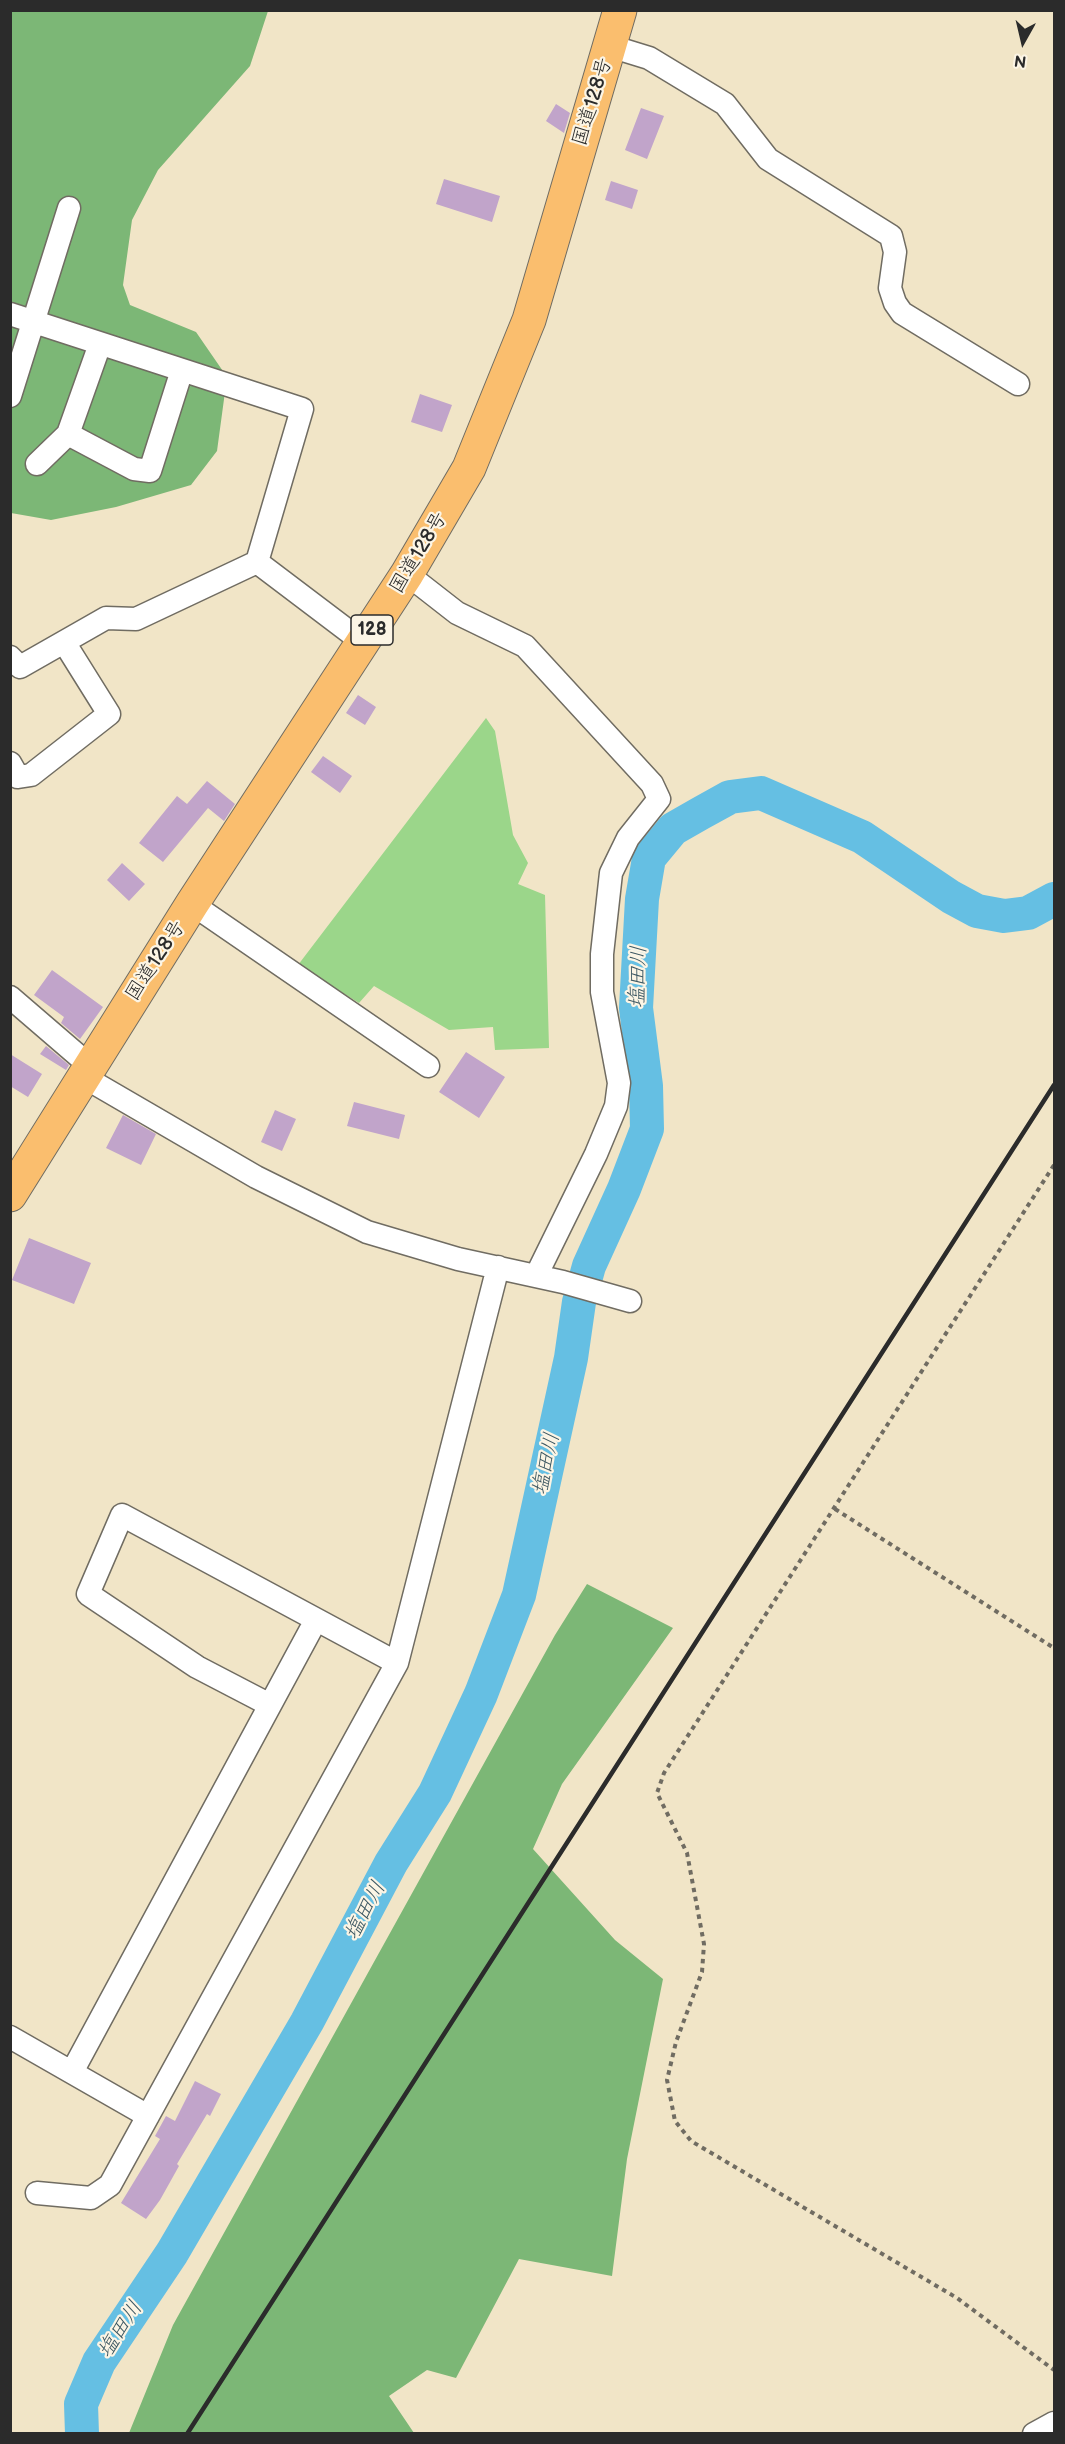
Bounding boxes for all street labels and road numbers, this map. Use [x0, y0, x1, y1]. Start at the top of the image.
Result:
street label: 国道128号 [568, 55, 618, 149]
street label: 国道128号 [385, 508, 453, 598]
road number: 128 [351, 615, 393, 645]
street label: 国道128号 [121, 916, 191, 1006]

